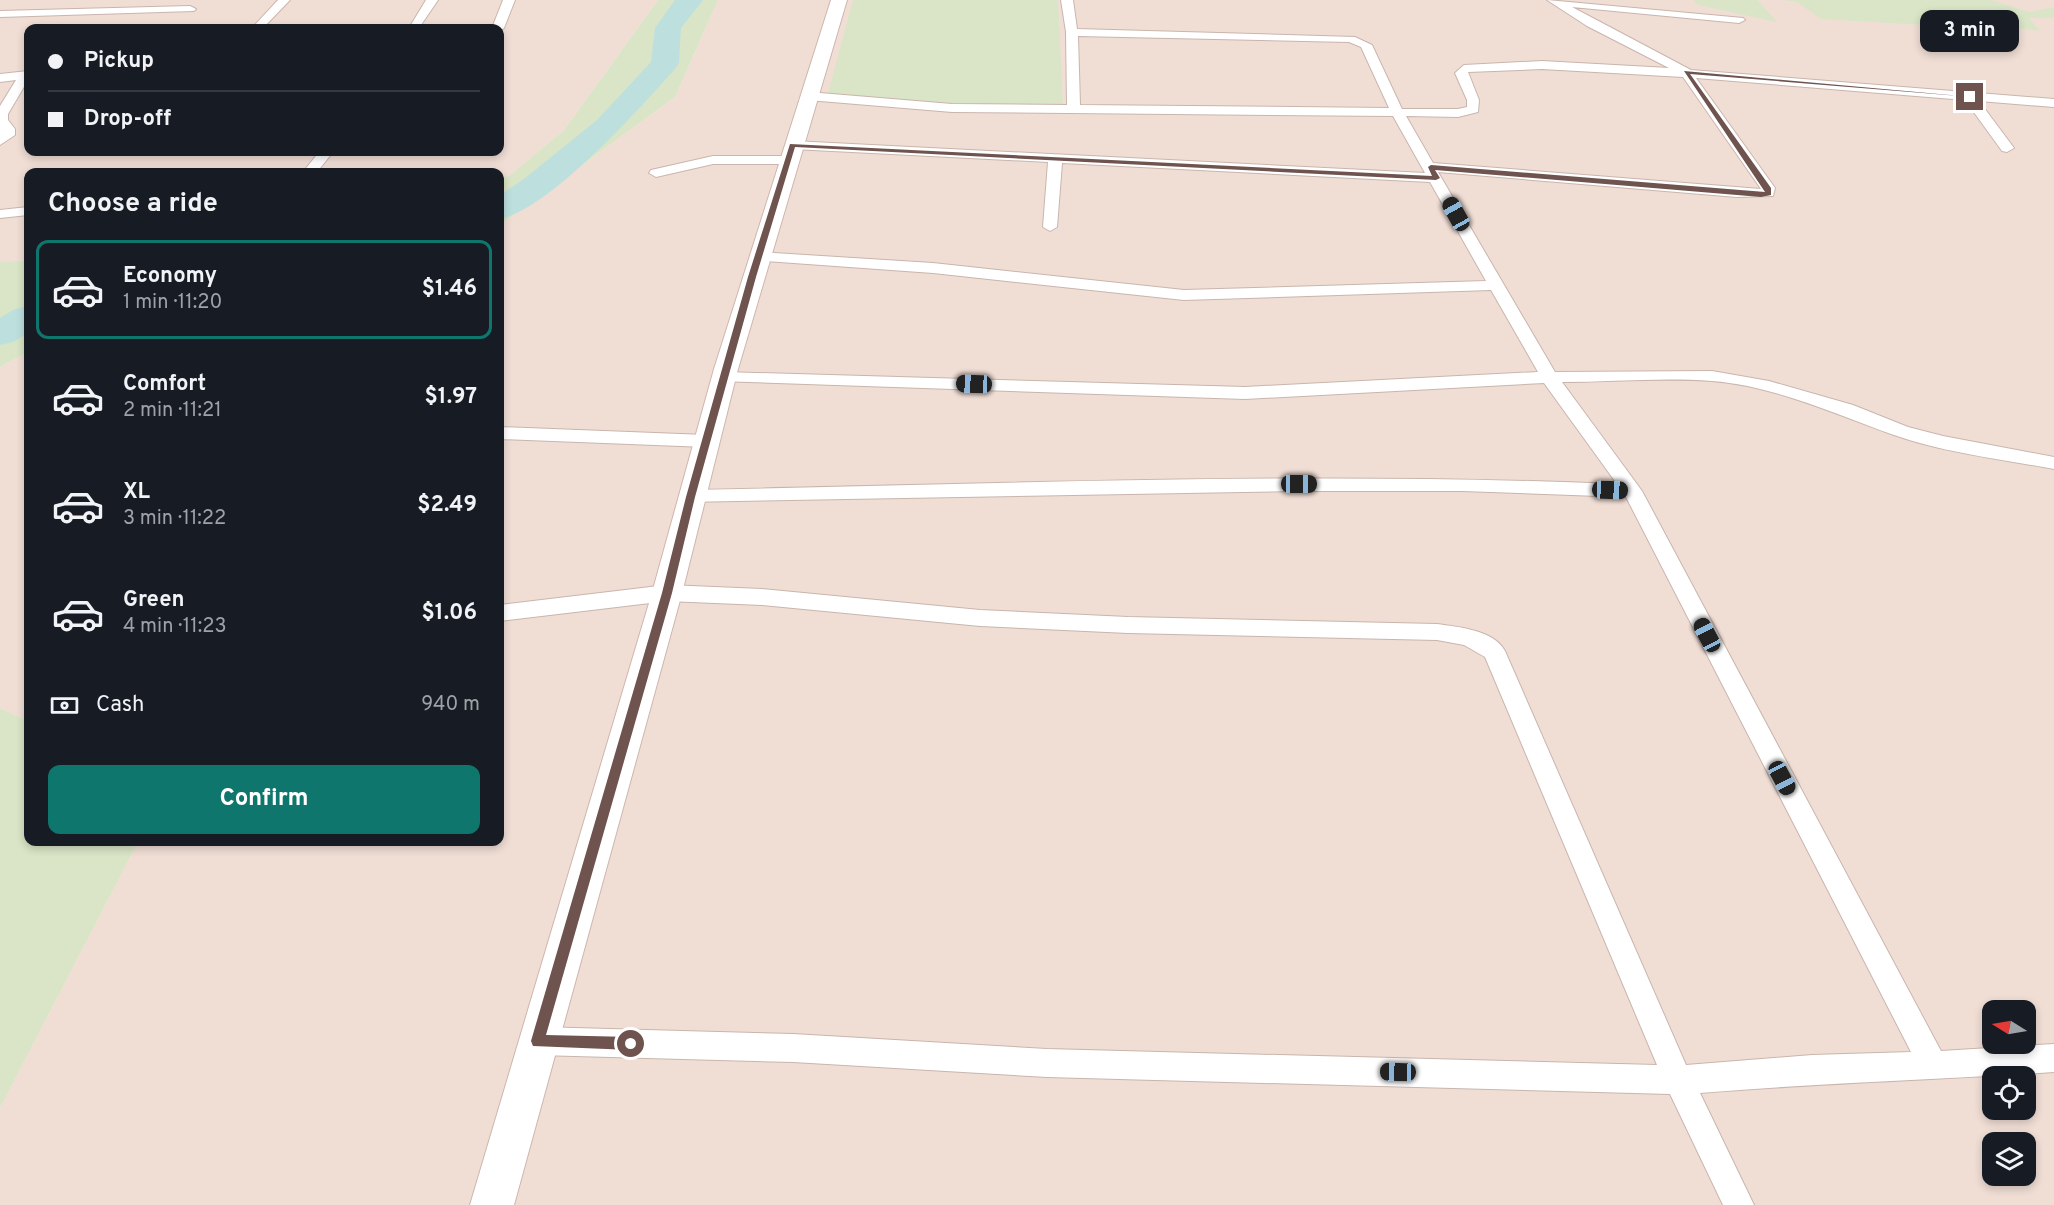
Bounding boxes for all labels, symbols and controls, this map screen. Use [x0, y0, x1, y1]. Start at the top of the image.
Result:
callout: 3 min [1920, 10, 2020, 52]
text: 3 min [1943, 18, 1996, 44]
text: Pickup [84, 48, 154, 75]
route end [1956, 83, 1983, 110]
text: Drop-off [84, 106, 171, 133]
text: Choose a ride [48, 187, 218, 221]
car [1439, 194, 1473, 234]
icon: car [51, 263, 105, 317]
text: Economy [123, 263, 217, 290]
text: $1.46 [422, 276, 477, 303]
text: 1 min · 11:20 [123, 290, 222, 316]
icon: car [51, 371, 105, 425]
text: Comfort [123, 371, 206, 398]
car [956, 374, 992, 394]
text: $1.97 [425, 384, 477, 411]
text: 2 min · 11:21 [123, 398, 222, 424]
car [1281, 475, 1317, 493]
icon: car [51, 479, 105, 533]
text: XL [123, 479, 150, 506]
car [1592, 480, 1628, 500]
text: $2.49 [417, 492, 477, 519]
text: 3 min · 11:22 [123, 506, 226, 532]
icon: car [51, 587, 105, 641]
text: Green [123, 587, 185, 614]
text: $1.06 [421, 600, 477, 627]
text: 4 min · 11:23 [123, 614, 227, 640]
car [1691, 615, 1723, 655]
icon: cash [48, 689, 81, 722]
text: Cash [96, 692, 145, 719]
text: 940 m [421, 692, 480, 718]
car [1766, 758, 1798, 798]
button: Confirm [48, 765, 480, 834]
north arrow [1982, 1000, 2036, 1054]
map controls [1982, 1000, 2036, 1186]
route start [617, 1030, 644, 1057]
car [1380, 1063, 1416, 1081]
button: locate [1982, 1066, 2036, 1120]
button: layers [1982, 1132, 2036, 1186]

